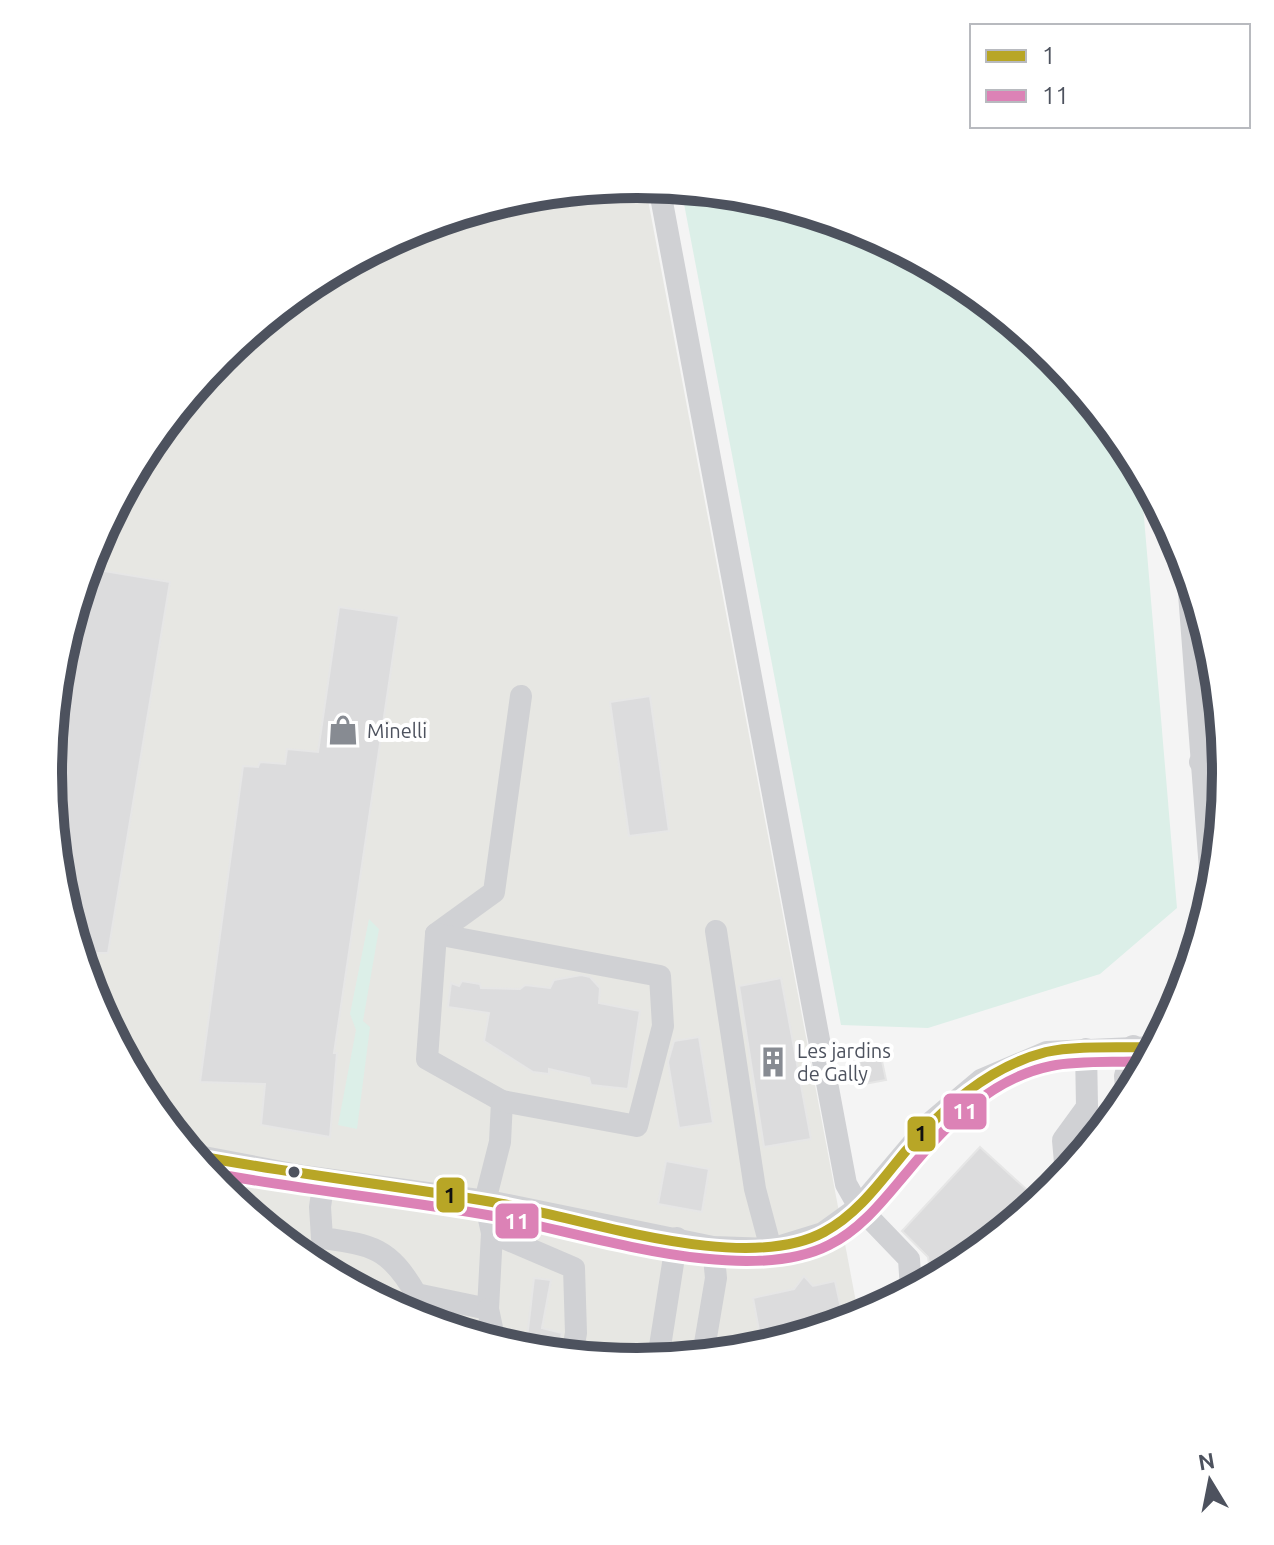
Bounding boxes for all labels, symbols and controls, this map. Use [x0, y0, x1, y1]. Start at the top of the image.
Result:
legend [970, 24, 1250, 128]
text: 1 [1042, 42, 1056, 69]
text: 11 [1042, 82, 1069, 109]
shop icon: Minelli [326, 713, 360, 747]
place label: Minelli [367, 719, 427, 742]
place label: Les jardins de Gally [797, 1039, 891, 1085]
building icon: Les jardins de Gally [756, 1045, 790, 1079]
line badge: 11 [942, 1092, 988, 1131]
text: 11 [953, 1098, 977, 1123]
line badge: 1 [906, 1115, 937, 1153]
text: 1 [915, 1120, 927, 1145]
unlabelled marker [286, 1164, 302, 1180]
line badge: 1 [435, 1176, 466, 1214]
text: 1 [444, 1182, 456, 1207]
line badge: 11 [494, 1202, 540, 1240]
text: 11 [505, 1208, 529, 1233]
north arrow [1170, 1441, 1250, 1521]
text: N [1196, 1447, 1217, 1475]

